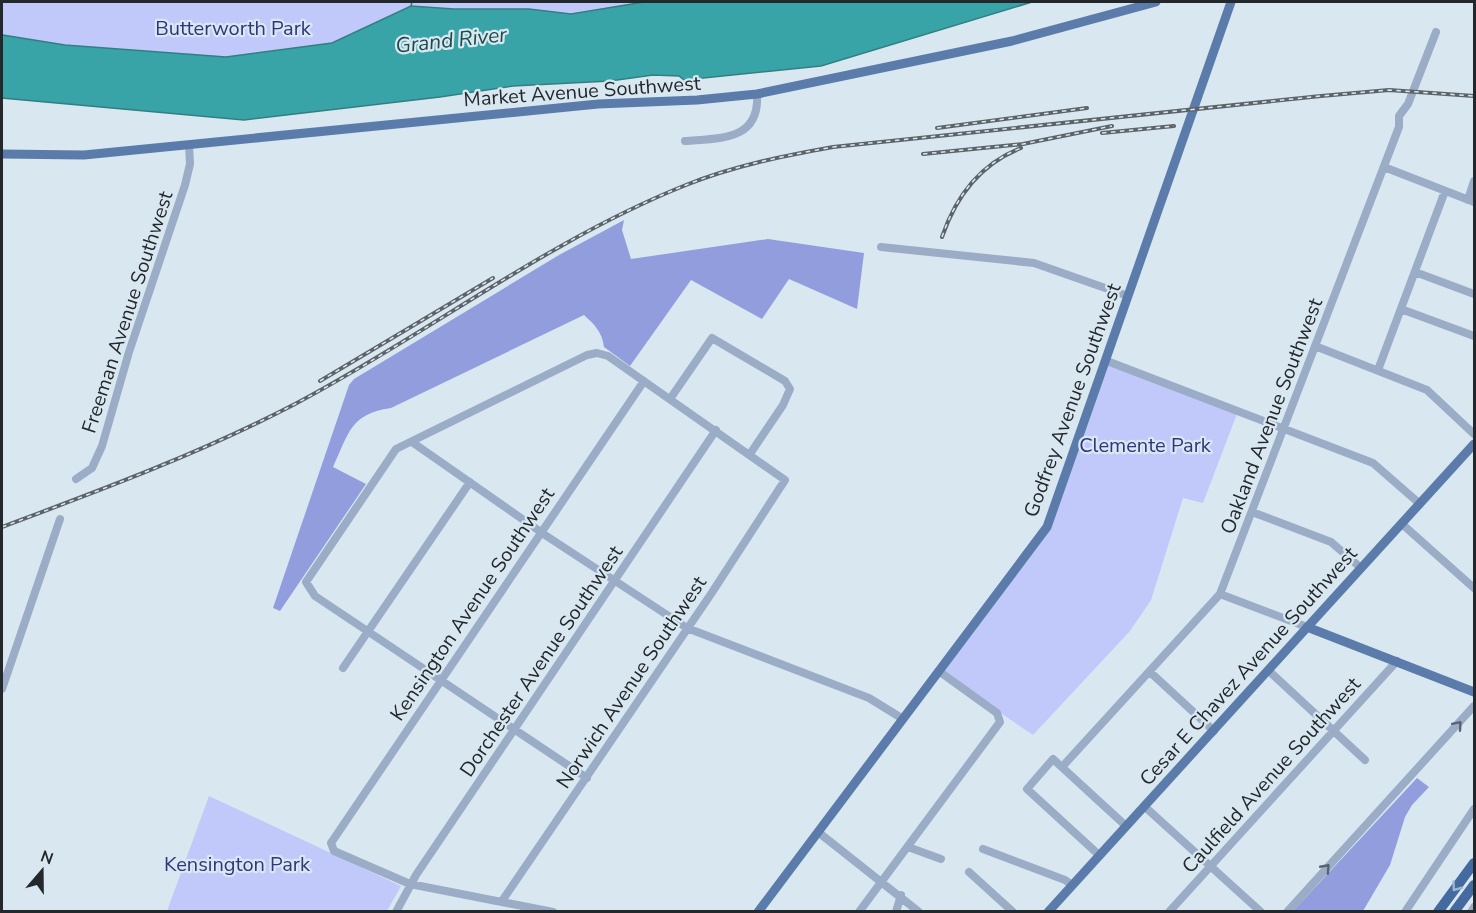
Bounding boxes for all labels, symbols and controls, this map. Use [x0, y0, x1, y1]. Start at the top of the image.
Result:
park label: Butterworth Park [155, 15, 312, 42]
water label: Grand River [394, 20, 508, 60]
street label: Market Avenue Southwest [463, 70, 702, 113]
street label: Freeman Avenue Southwest [76, 187, 180, 437]
street label: Godfrey Avenue Southwest [1018, 279, 1128, 521]
street label: Oakland Avenue Southwest [1214, 293, 1329, 538]
park label: Clemente Park [1079, 432, 1212, 459]
street label: Kensington Avenue Southwest [384, 481, 561, 726]
street label: Dorchester Avenue Southwest [454, 540, 630, 782]
street label: Cesar E Chavez Avenue Southwest [1134, 540, 1364, 792]
street label: Norwich Avenue Southwest [550, 570, 713, 794]
street label: Caulfield Avenue Southwest [1176, 671, 1367, 879]
one-way arrow [1451, 721, 1462, 731]
north arrow [12, 841, 72, 901]
text: N [37, 845, 56, 870]
park label: Kensington Park [164, 851, 311, 878]
one-way arrow [1319, 865, 1330, 876]
one-way arrow [1453, 881, 1464, 892]

